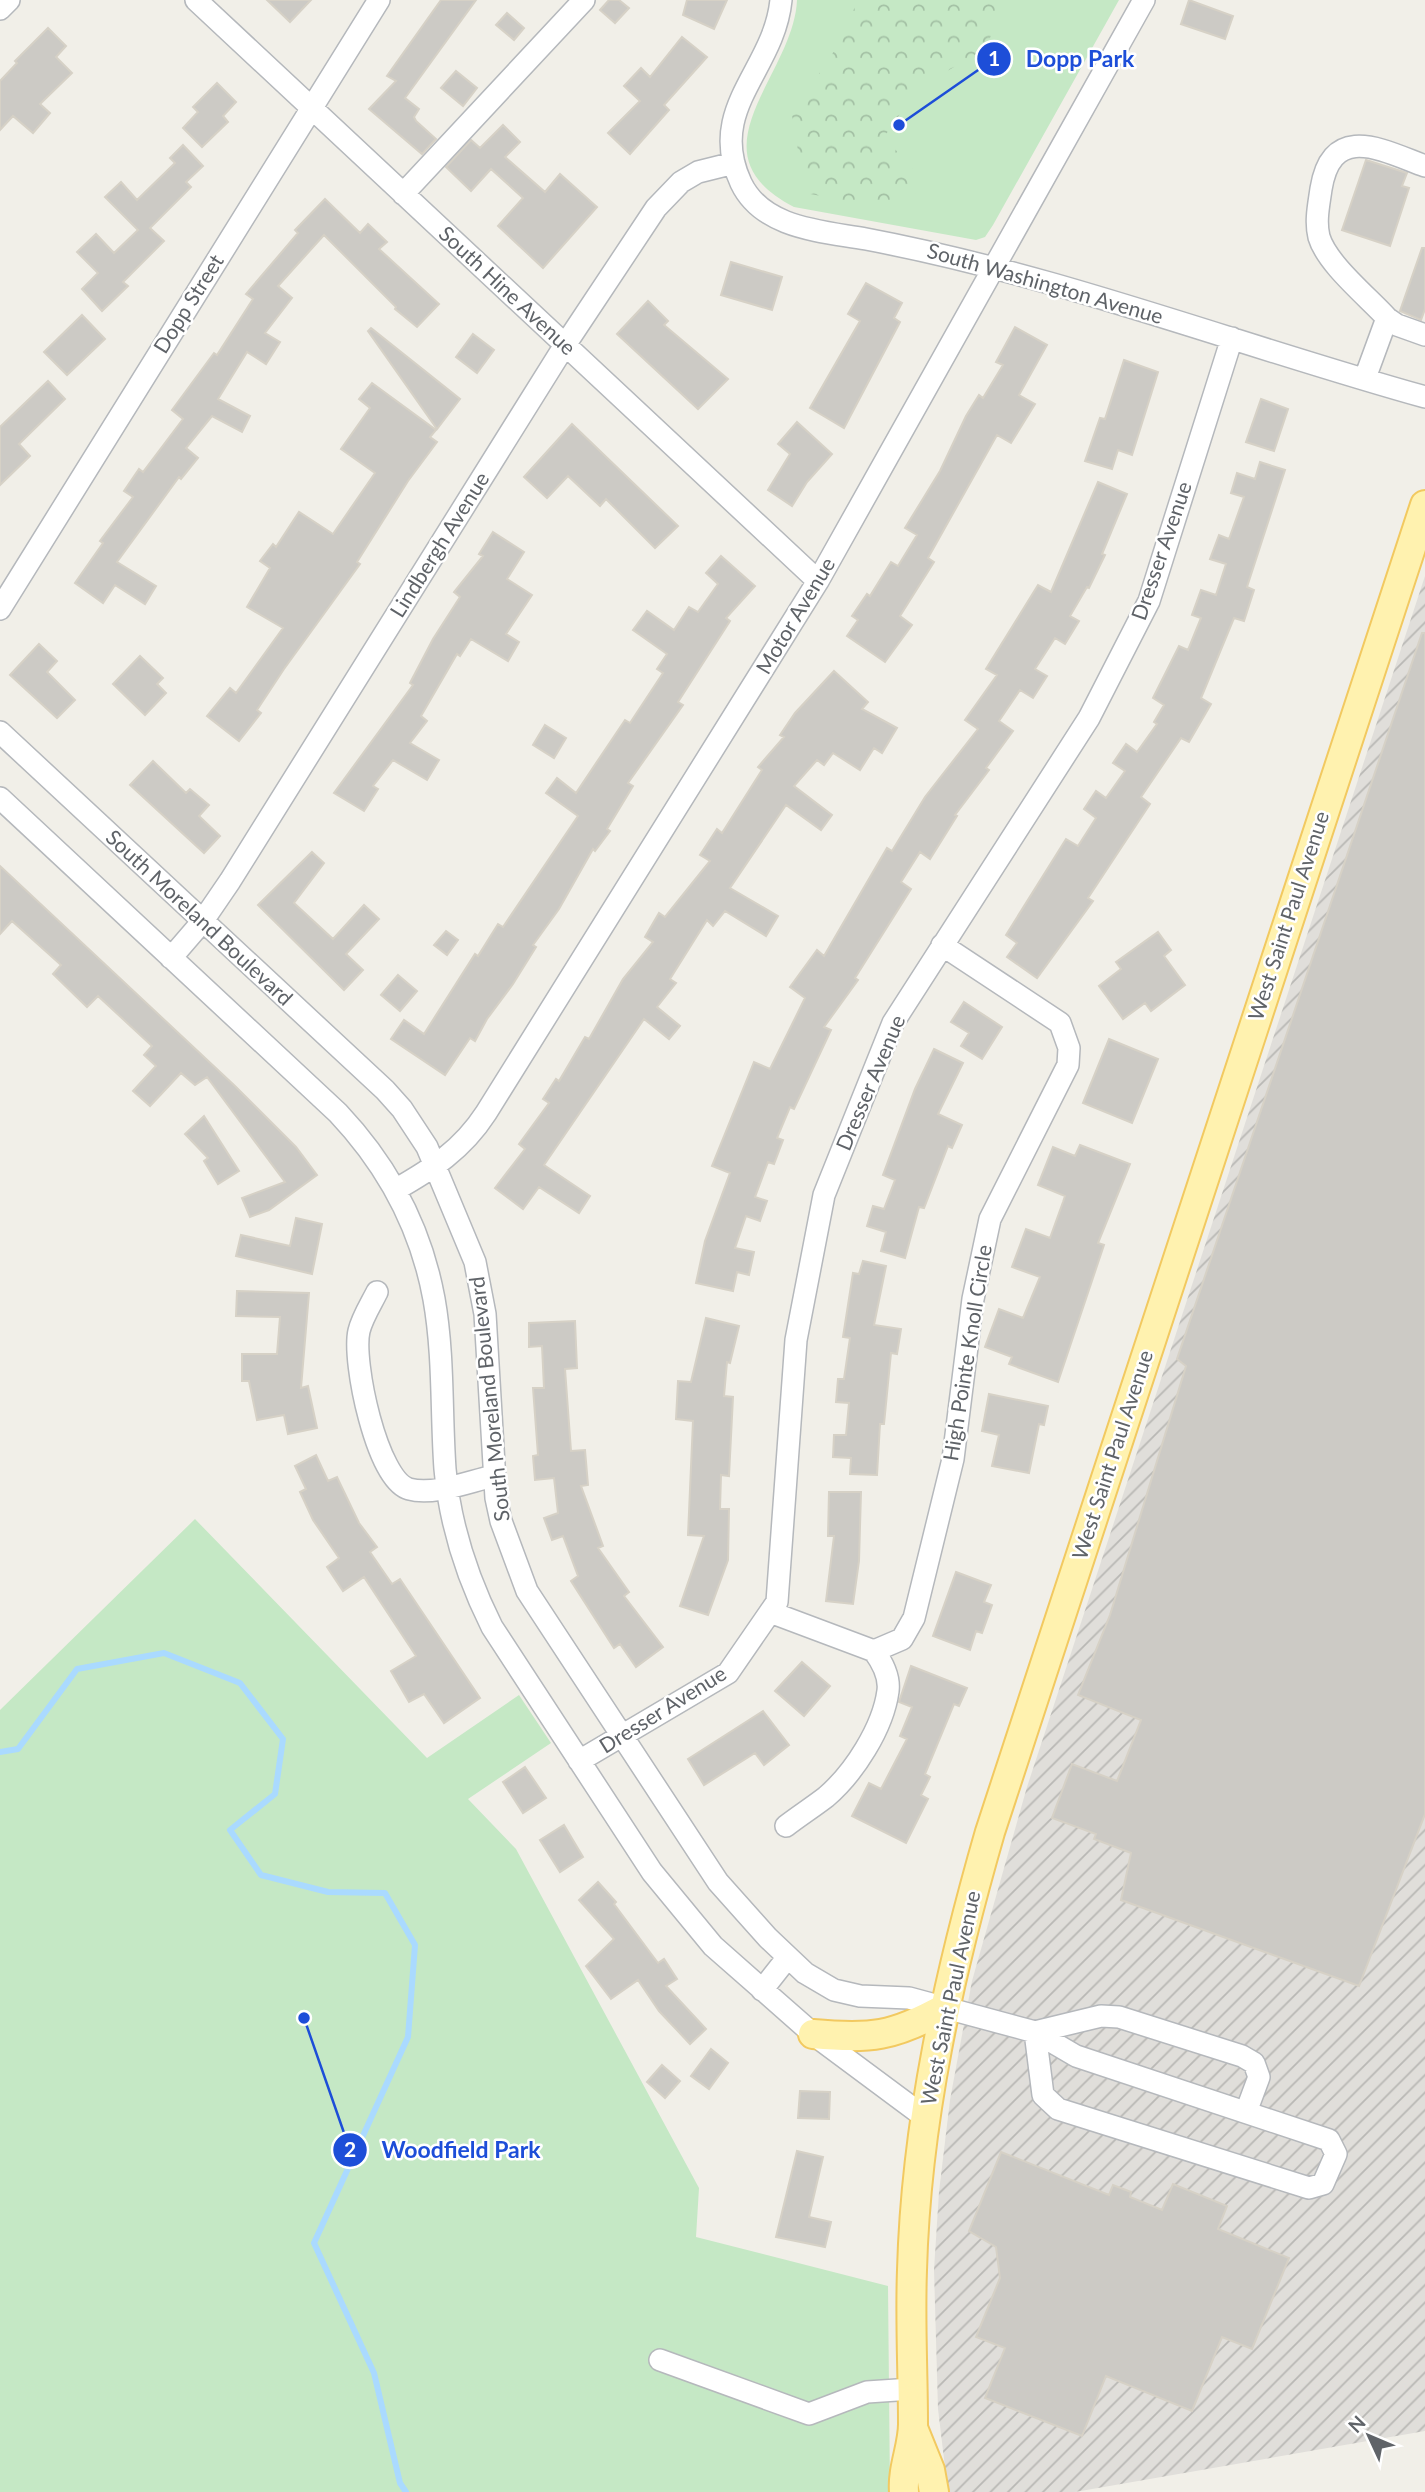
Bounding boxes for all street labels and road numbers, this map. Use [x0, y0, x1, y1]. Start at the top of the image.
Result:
street label: South Hine Avenue [435, 220, 581, 360]
street label: South Washington Avenue [925, 237, 1166, 328]
street label: Dopp Street [147, 249, 228, 357]
street label: Lindbergh Avenue [384, 467, 493, 621]
street label: Dresser Avenue [1125, 478, 1196, 623]
street label: Motor Avenue [750, 552, 839, 678]
street label: West Saint Paul Avenue [1242, 808, 1333, 1023]
street label: South Moreland Boulevard [102, 824, 299, 1010]
street label: Dresser Avenue [830, 1011, 909, 1154]
street label: High Pointe Knoll Circle [937, 1243, 996, 1463]
street label: South Moreland Boulevard [463, 1275, 514, 1523]
street label: West Saint Paul Avenue [1066, 1347, 1157, 1562]
street label: Dresser Avenue [594, 1660, 730, 1758]
street label: West Saint Paul Avenue [915, 1888, 984, 2107]

